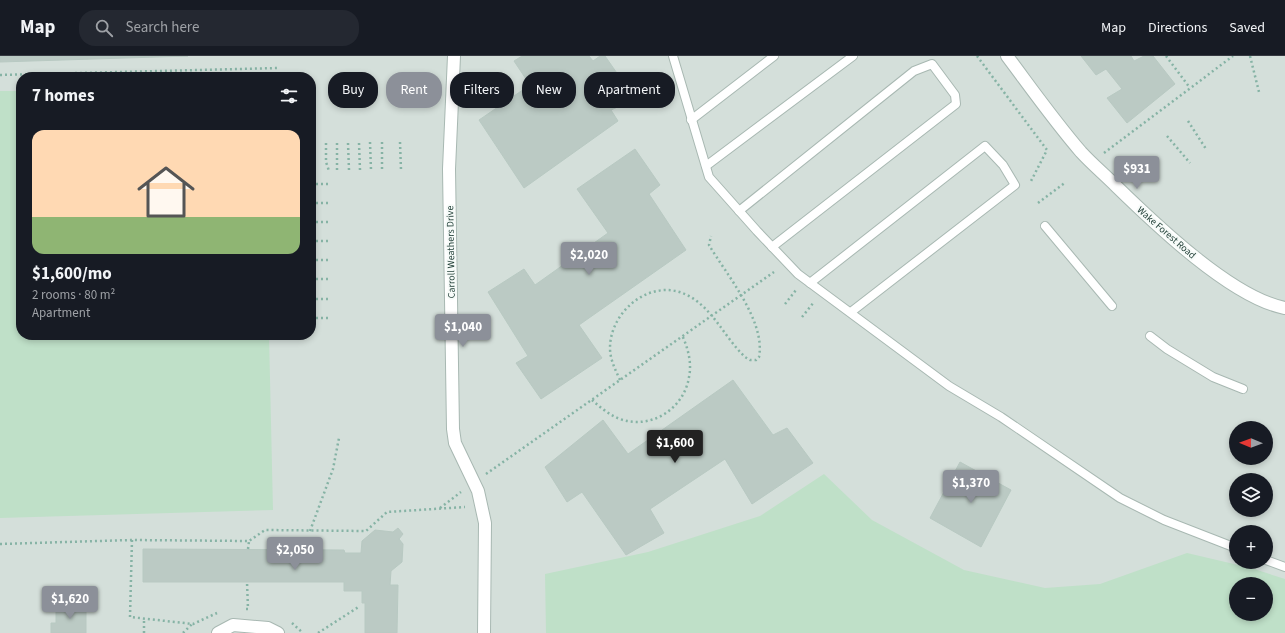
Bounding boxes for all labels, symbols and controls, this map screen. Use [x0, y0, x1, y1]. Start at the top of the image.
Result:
search box [79, 10, 359, 46]
text: Map [20, 14, 55, 41]
icon: search [93, 17, 115, 39]
text: Search here [125, 17, 199, 38]
text: Map [1101, 18, 1126, 38]
text: Directions [1148, 18, 1207, 38]
text: Saved [1229, 18, 1265, 38]
chip: Buy [328, 72, 378, 108]
chip: Rent [386, 72, 442, 108]
chip: Filters [450, 72, 514, 108]
chip: New [522, 72, 576, 108]
chip: Apartment [584, 72, 675, 108]
text: 7 homes [32, 84, 94, 108]
icon: filters [278, 85, 300, 107]
icon: home [130, 156, 202, 228]
pin: $931 [1113, 156, 1161, 190]
text: $931 [1123, 160, 1151, 178]
street label: Wake Forest Road [1134, 203, 1199, 262]
street label: Carroll Weathers Drive [443, 205, 459, 298]
pin: $2,020 [556, 242, 622, 276]
text: $2,020 [570, 246, 608, 264]
text: $1,600/mo [32, 262, 112, 286]
text: 2 rooms · 80 m² [32, 286, 115, 304]
text: Apartment [32, 304, 90, 322]
pin: $1,040 [430, 314, 496, 348]
text: $1,040 [444, 318, 482, 336]
north arrow [1229, 421, 1273, 465]
map controls [1229, 421, 1273, 621]
pin: $1,600 [642, 430, 708, 464]
text: $1,600 [656, 434, 694, 452]
pin: $1,370 [938, 470, 1004, 504]
button: layers [1229, 473, 1273, 517]
text: $1,370 [952, 474, 990, 492]
button: + [1229, 525, 1273, 569]
pin: $2,050 [262, 537, 328, 571]
text: $2,050 [276, 541, 314, 559]
button: − [1229, 577, 1273, 621]
pin: $1,620 [37, 586, 103, 620]
text: $1,620 [51, 590, 89, 608]

